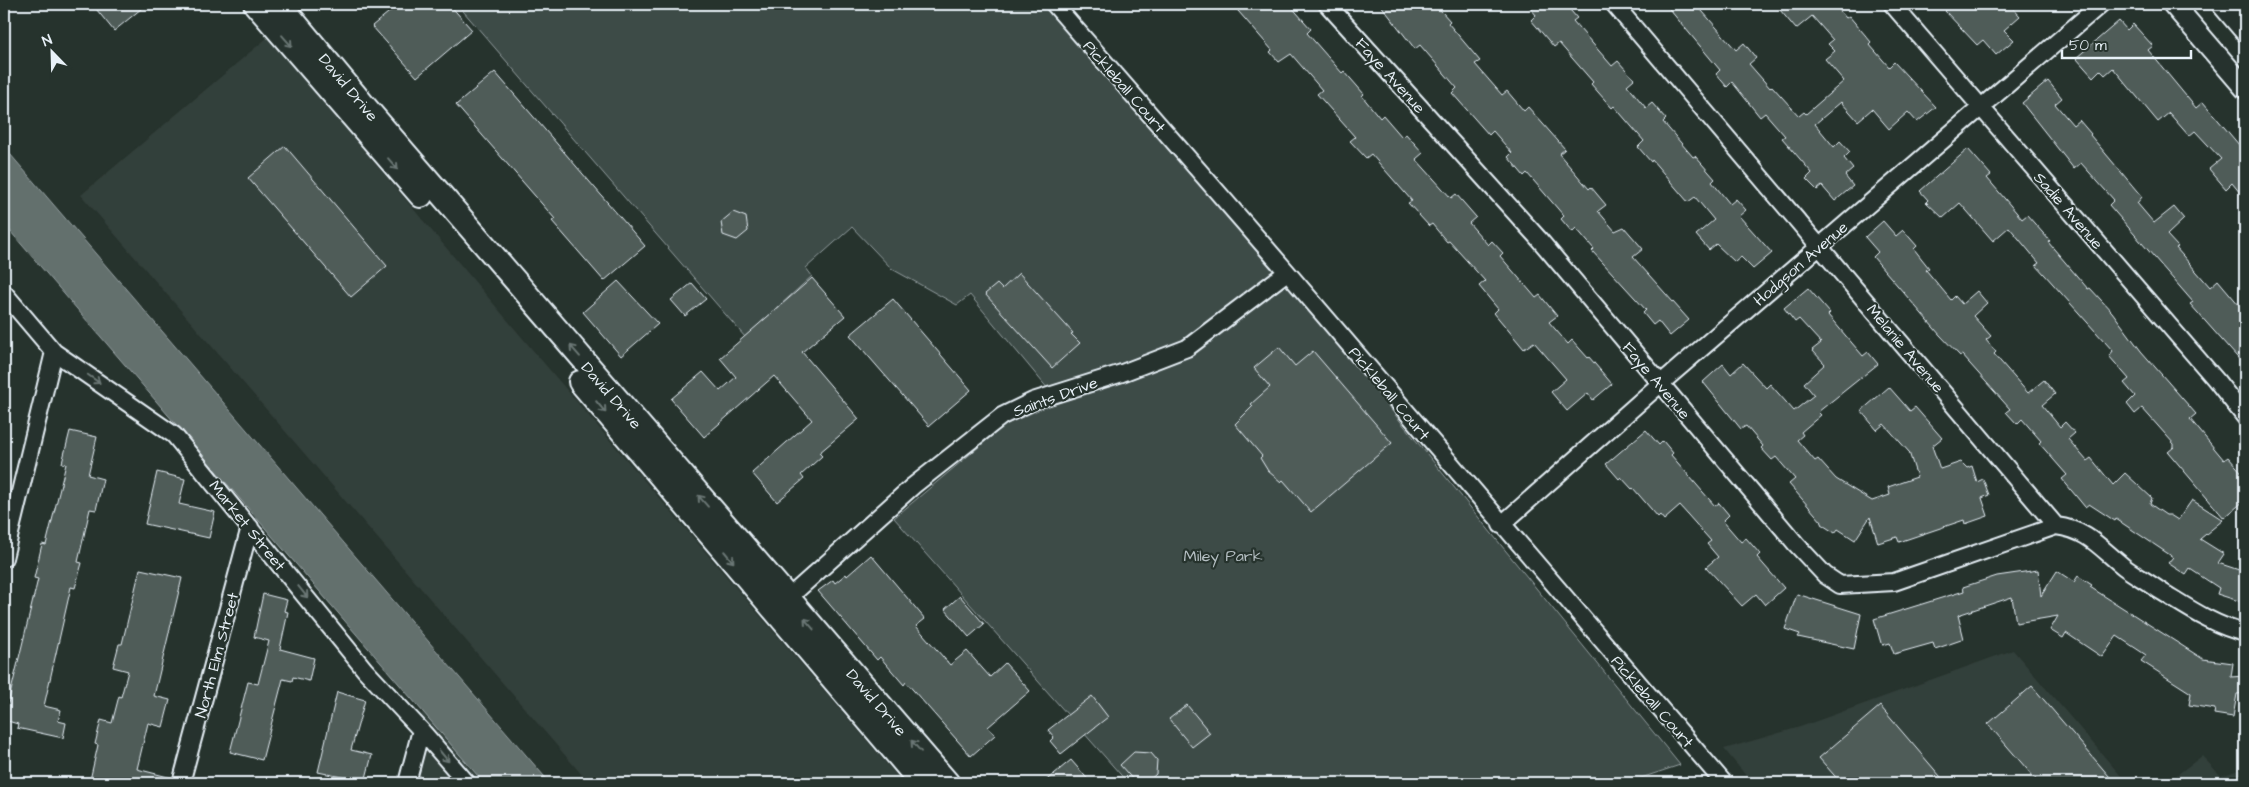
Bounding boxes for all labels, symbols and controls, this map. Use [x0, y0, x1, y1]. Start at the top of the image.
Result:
north arrow [28, 28, 78, 78]
scale bar [2062, 28, 2190, 60]
text: N [39, 30, 55, 52]
street label: Faye Avenue [1350, 33, 1430, 119]
one-way arrow [281, 34, 293, 47]
text: 50 m [2069, 35, 2107, 56]
street label: Pickleball Court [1078, 36, 1171, 138]
street label: David Drive [313, 49, 383, 127]
one-way arrow [388, 157, 399, 170]
street label: Sadie Avenue [2028, 167, 2108, 254]
street label: Hodgson Avenue [1749, 216, 1854, 312]
street label: Melanie Avenue [1861, 299, 1949, 398]
street label: Faye Avenue [1616, 337, 1695, 425]
street label: Pickleball Court [1344, 342, 1435, 446]
one-way arrow [569, 345, 580, 358]
street label: David Drive [576, 357, 647, 434]
street label: Saints Drive [1010, 371, 1101, 422]
one-way arrow [87, 374, 101, 384]
one-way arrow [596, 400, 607, 413]
street label: Market Street [204, 476, 291, 576]
one-way arrow [697, 494, 709, 507]
park label: Miley Park [1183, 545, 1263, 568]
one-way arrow [724, 550, 735, 563]
one-way arrow [297, 585, 308, 598]
street label: North Elm Street [190, 590, 244, 720]
one-way arrow [804, 618, 815, 631]
street label: Pickleball Court [1606, 651, 1699, 753]
street label: David Drive [841, 664, 912, 741]
one-way arrow [910, 740, 922, 753]
one-way arrow [438, 750, 449, 763]

